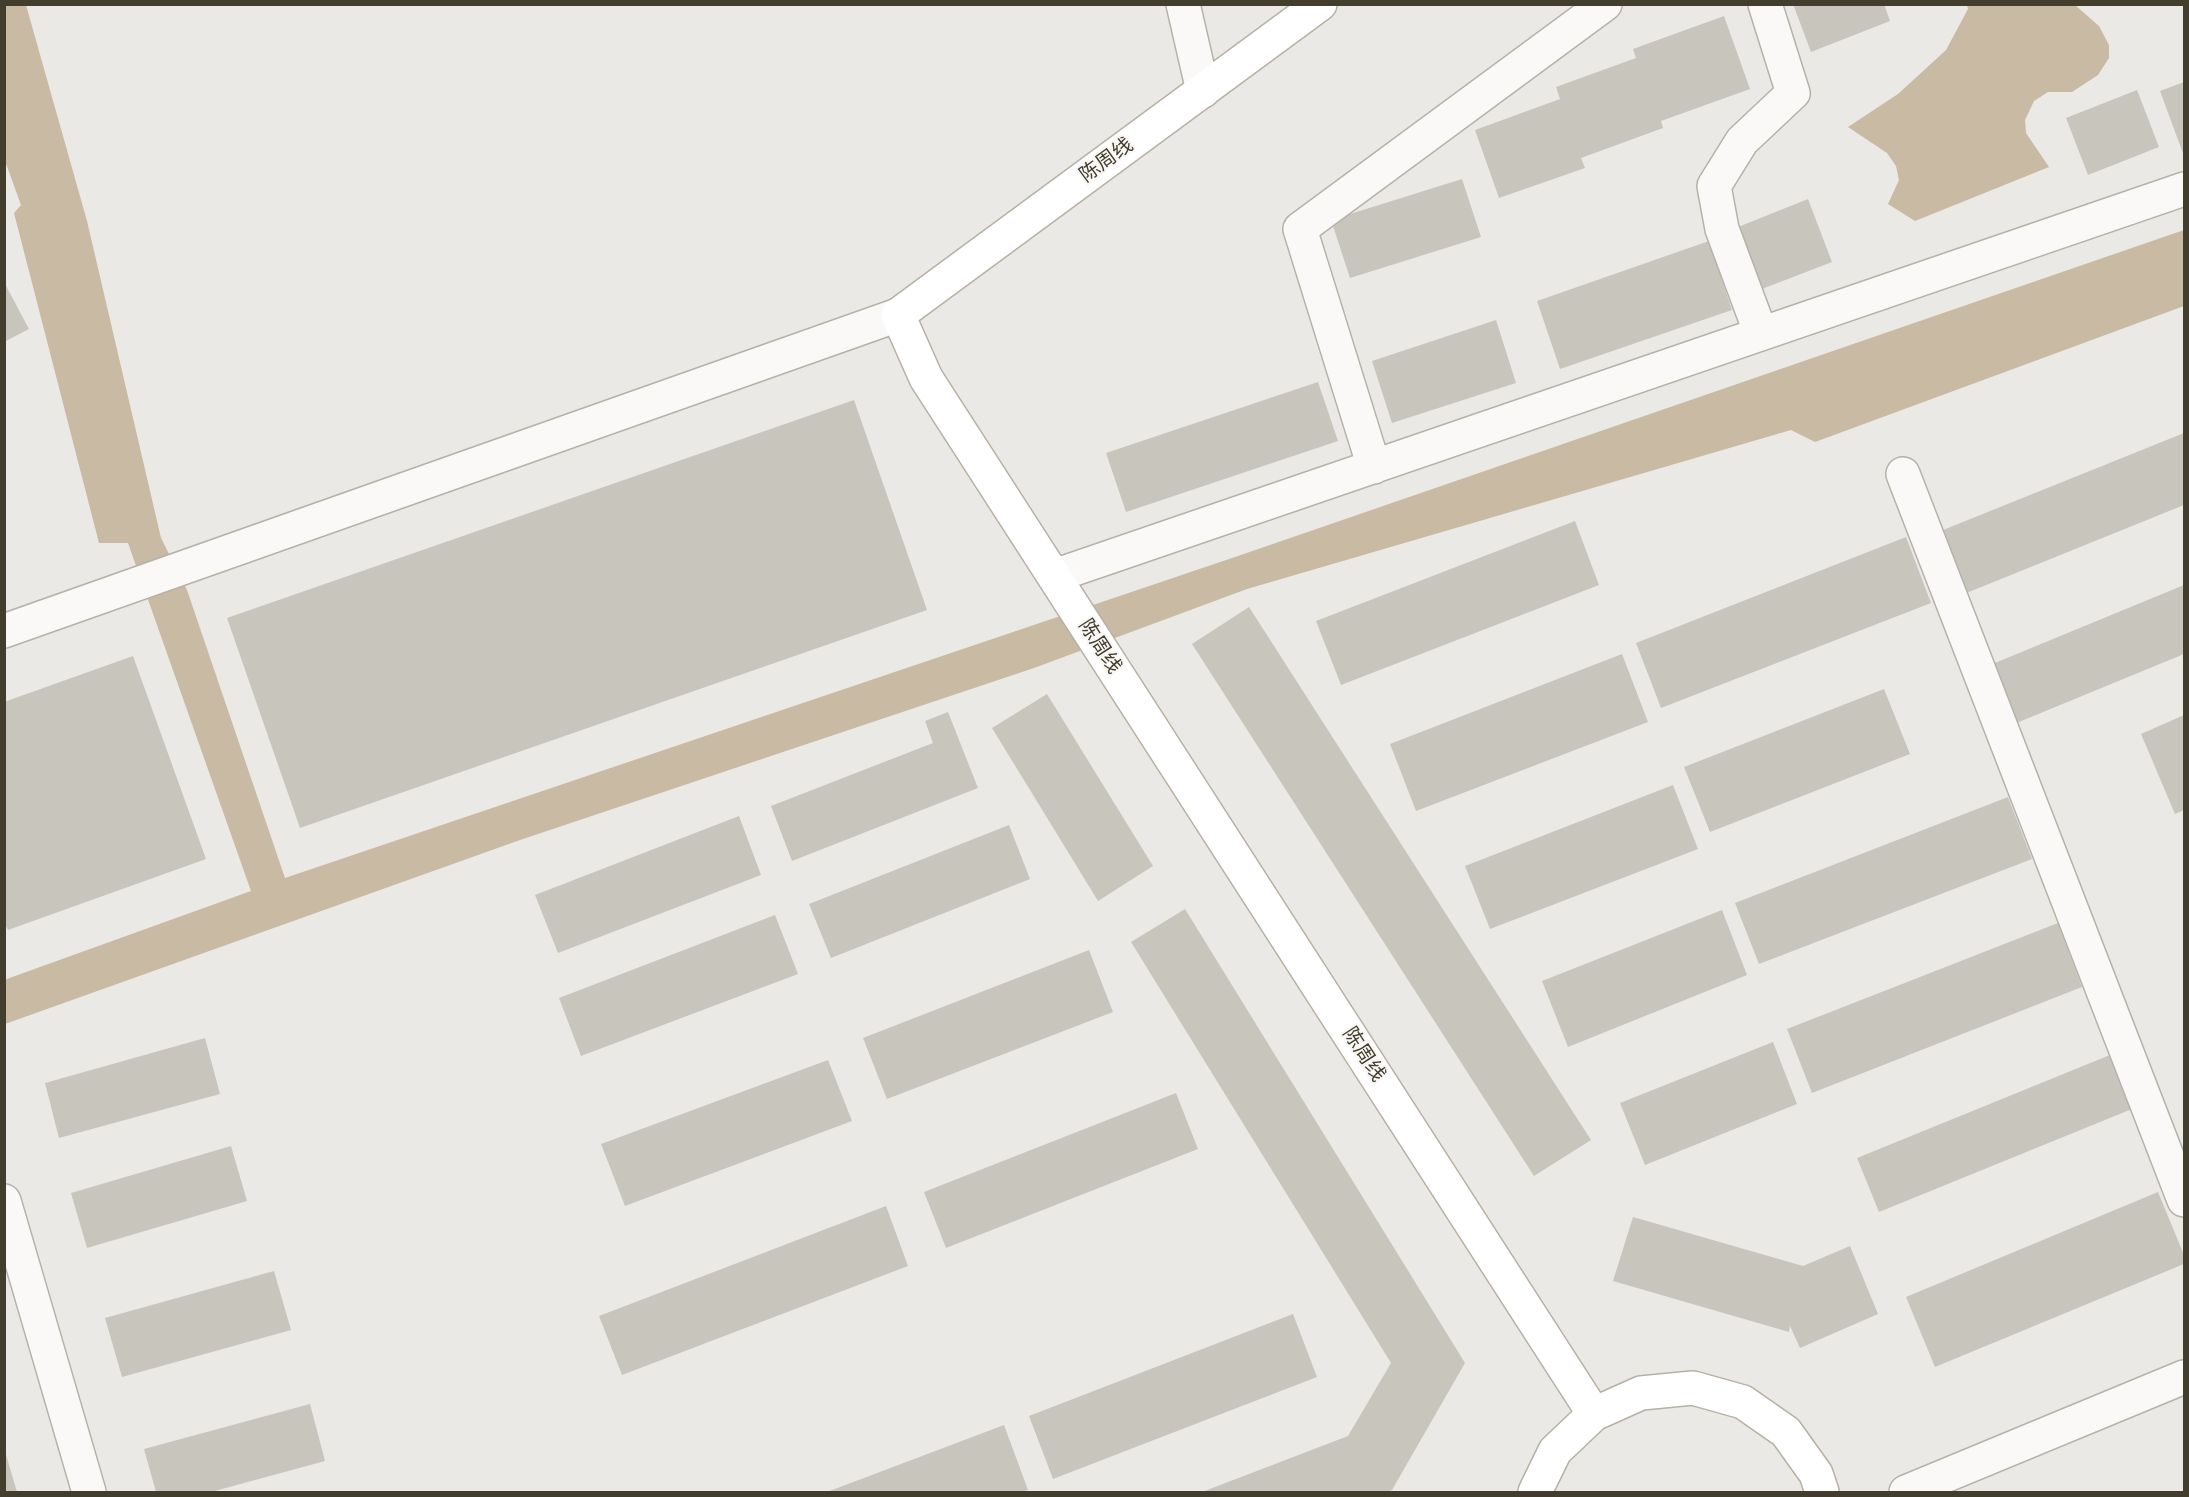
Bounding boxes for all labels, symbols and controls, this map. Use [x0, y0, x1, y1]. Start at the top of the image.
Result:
street label: 陈周线 [1076, 134, 1138, 188]
street label: 陈周线 [1073, 615, 1125, 679]
street label: 陈周线 [1337, 1023, 1389, 1087]

